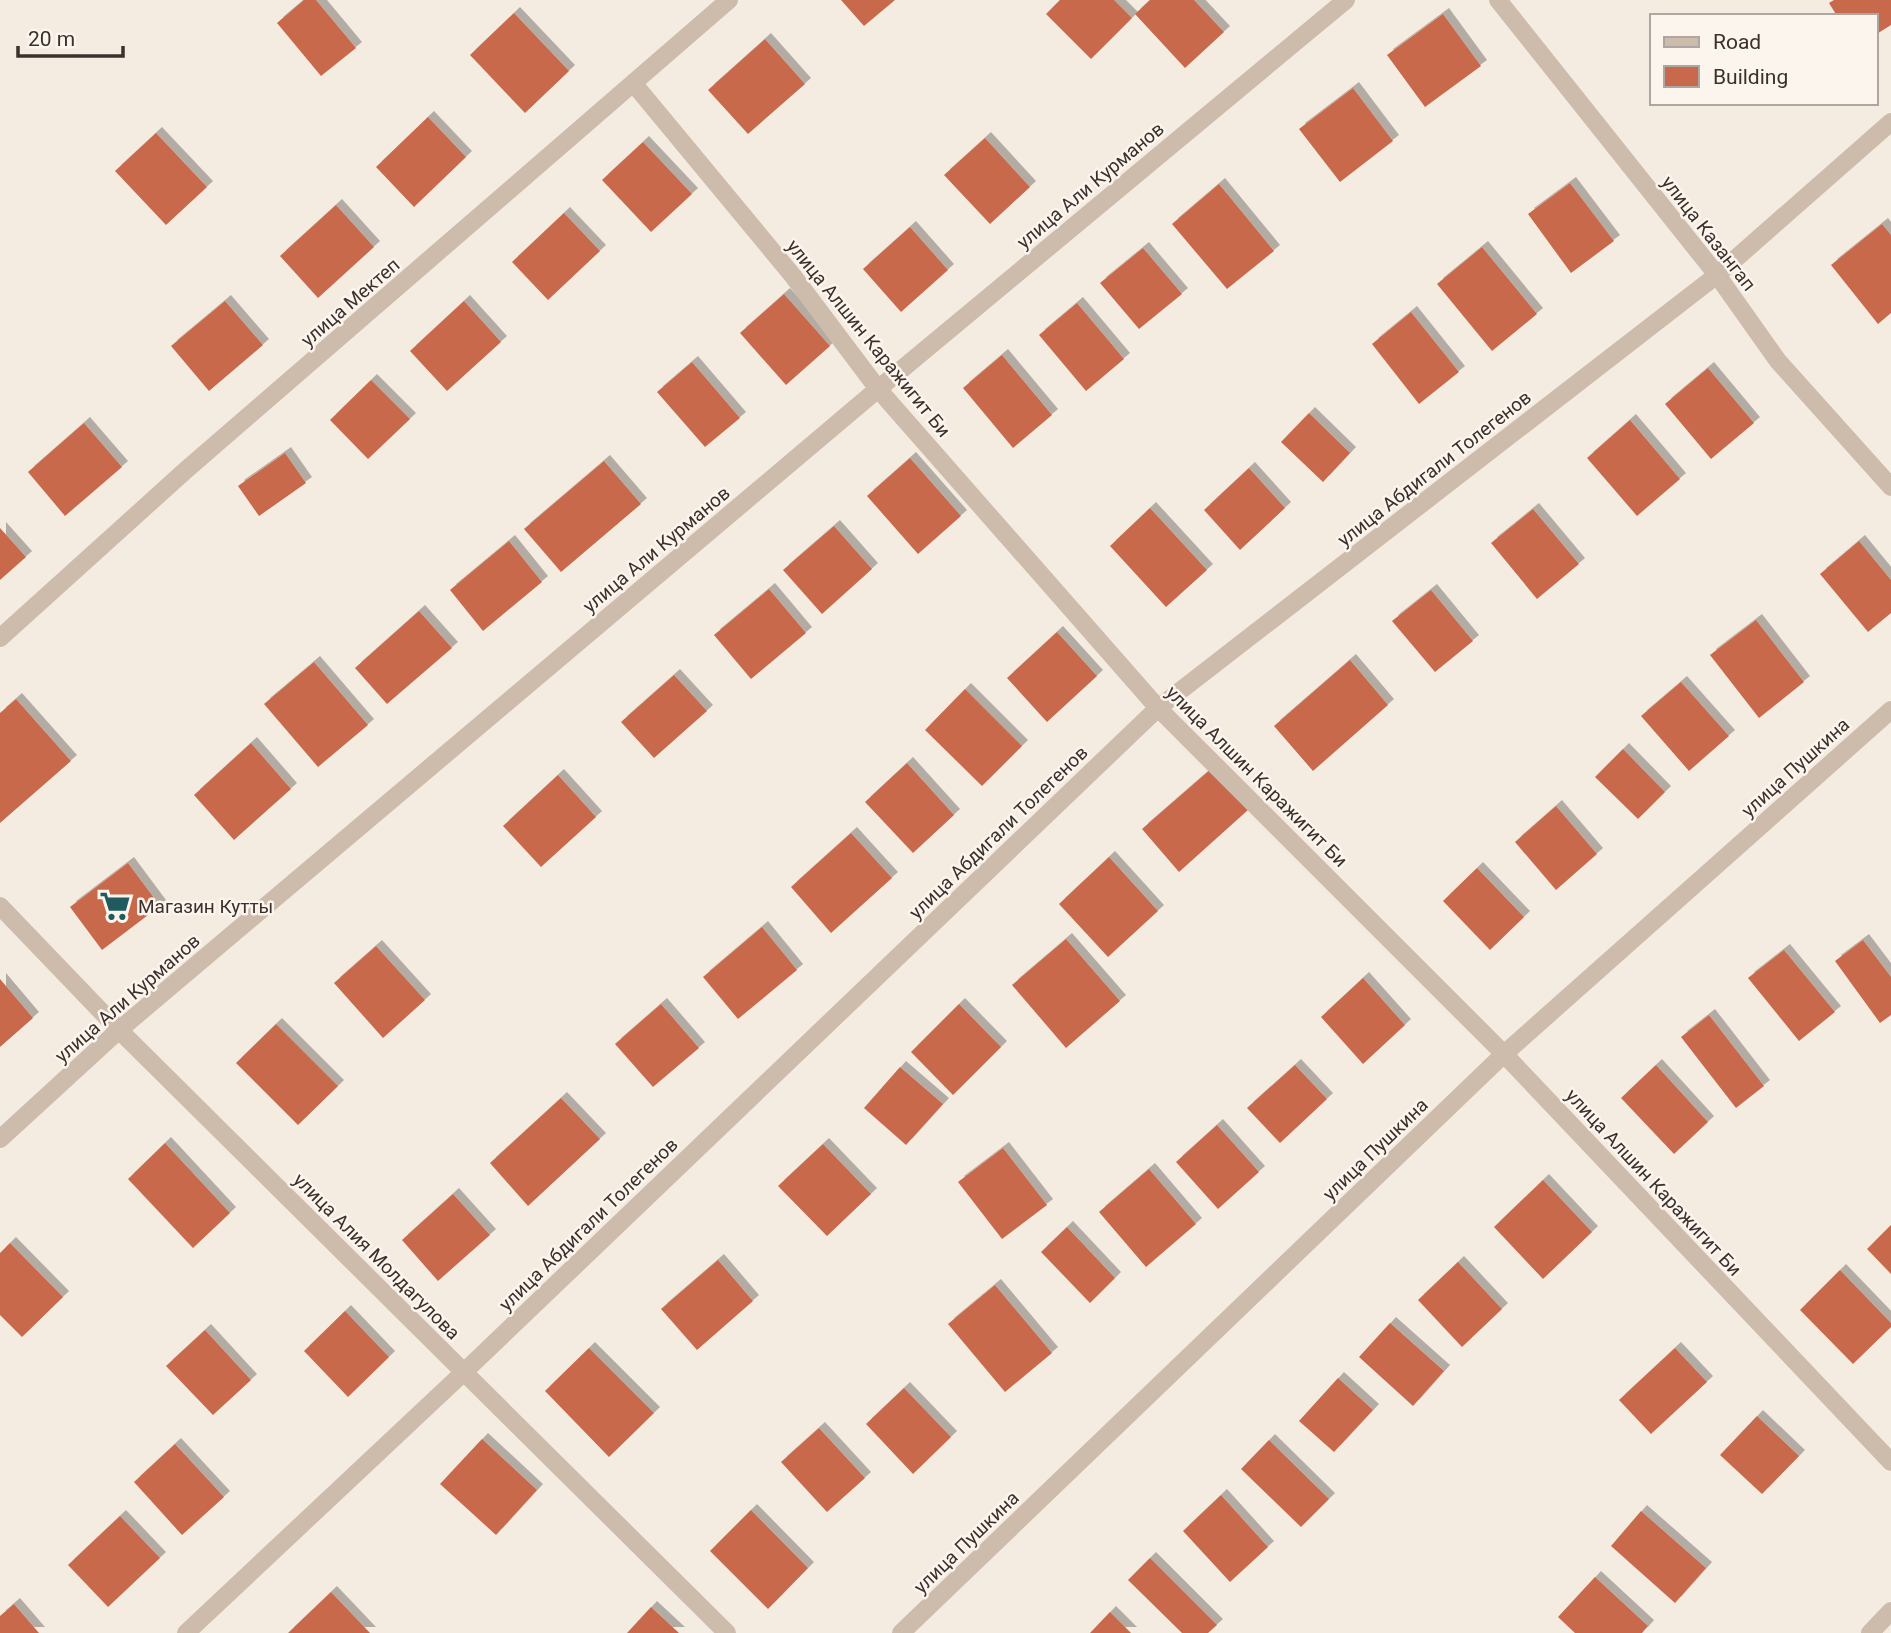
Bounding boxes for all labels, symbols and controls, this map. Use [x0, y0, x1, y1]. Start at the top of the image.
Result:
scale bar [18, 14, 122, 58]
legend [1650, 14, 1877, 105]
text: 20 m [28, 27, 75, 51]
text: Road [1713, 30, 1761, 54]
text: Building [1713, 65, 1788, 89]
street label: улица Али Курманов [1012, 117, 1168, 254]
street label: улица Казангап [1657, 171, 1761, 295]
street label: улица Алшин Каражигит Би [782, 235, 955, 442]
street label: улица Мектеп [296, 253, 404, 351]
street label: улица Абдигали Толегенов [1333, 386, 1536, 551]
street label: улица Али Курманов [578, 481, 734, 618]
street label: улица Алшин Каражигит Би [1161, 681, 1352, 872]
street label: улица Пушкина [1737, 713, 1854, 822]
street label: улица Абдигали Толегенов [904, 741, 1092, 924]
supermarket icon: Магазин Кутты [98, 889, 132, 923]
place label: Магазин Кутты [138, 895, 273, 918]
street label: улица Али Курманов [50, 929, 205, 1068]
street label: улица Алшин Каражигит Би [1561, 1084, 1746, 1281]
street label: улица Пушкина [1318, 1093, 1433, 1205]
street label: улица Абдигали Толегенов [494, 1133, 682, 1316]
street label: улица Алия Молдагулова [289, 1168, 465, 1344]
street label: улица Пушкина [909, 1486, 1024, 1598]

